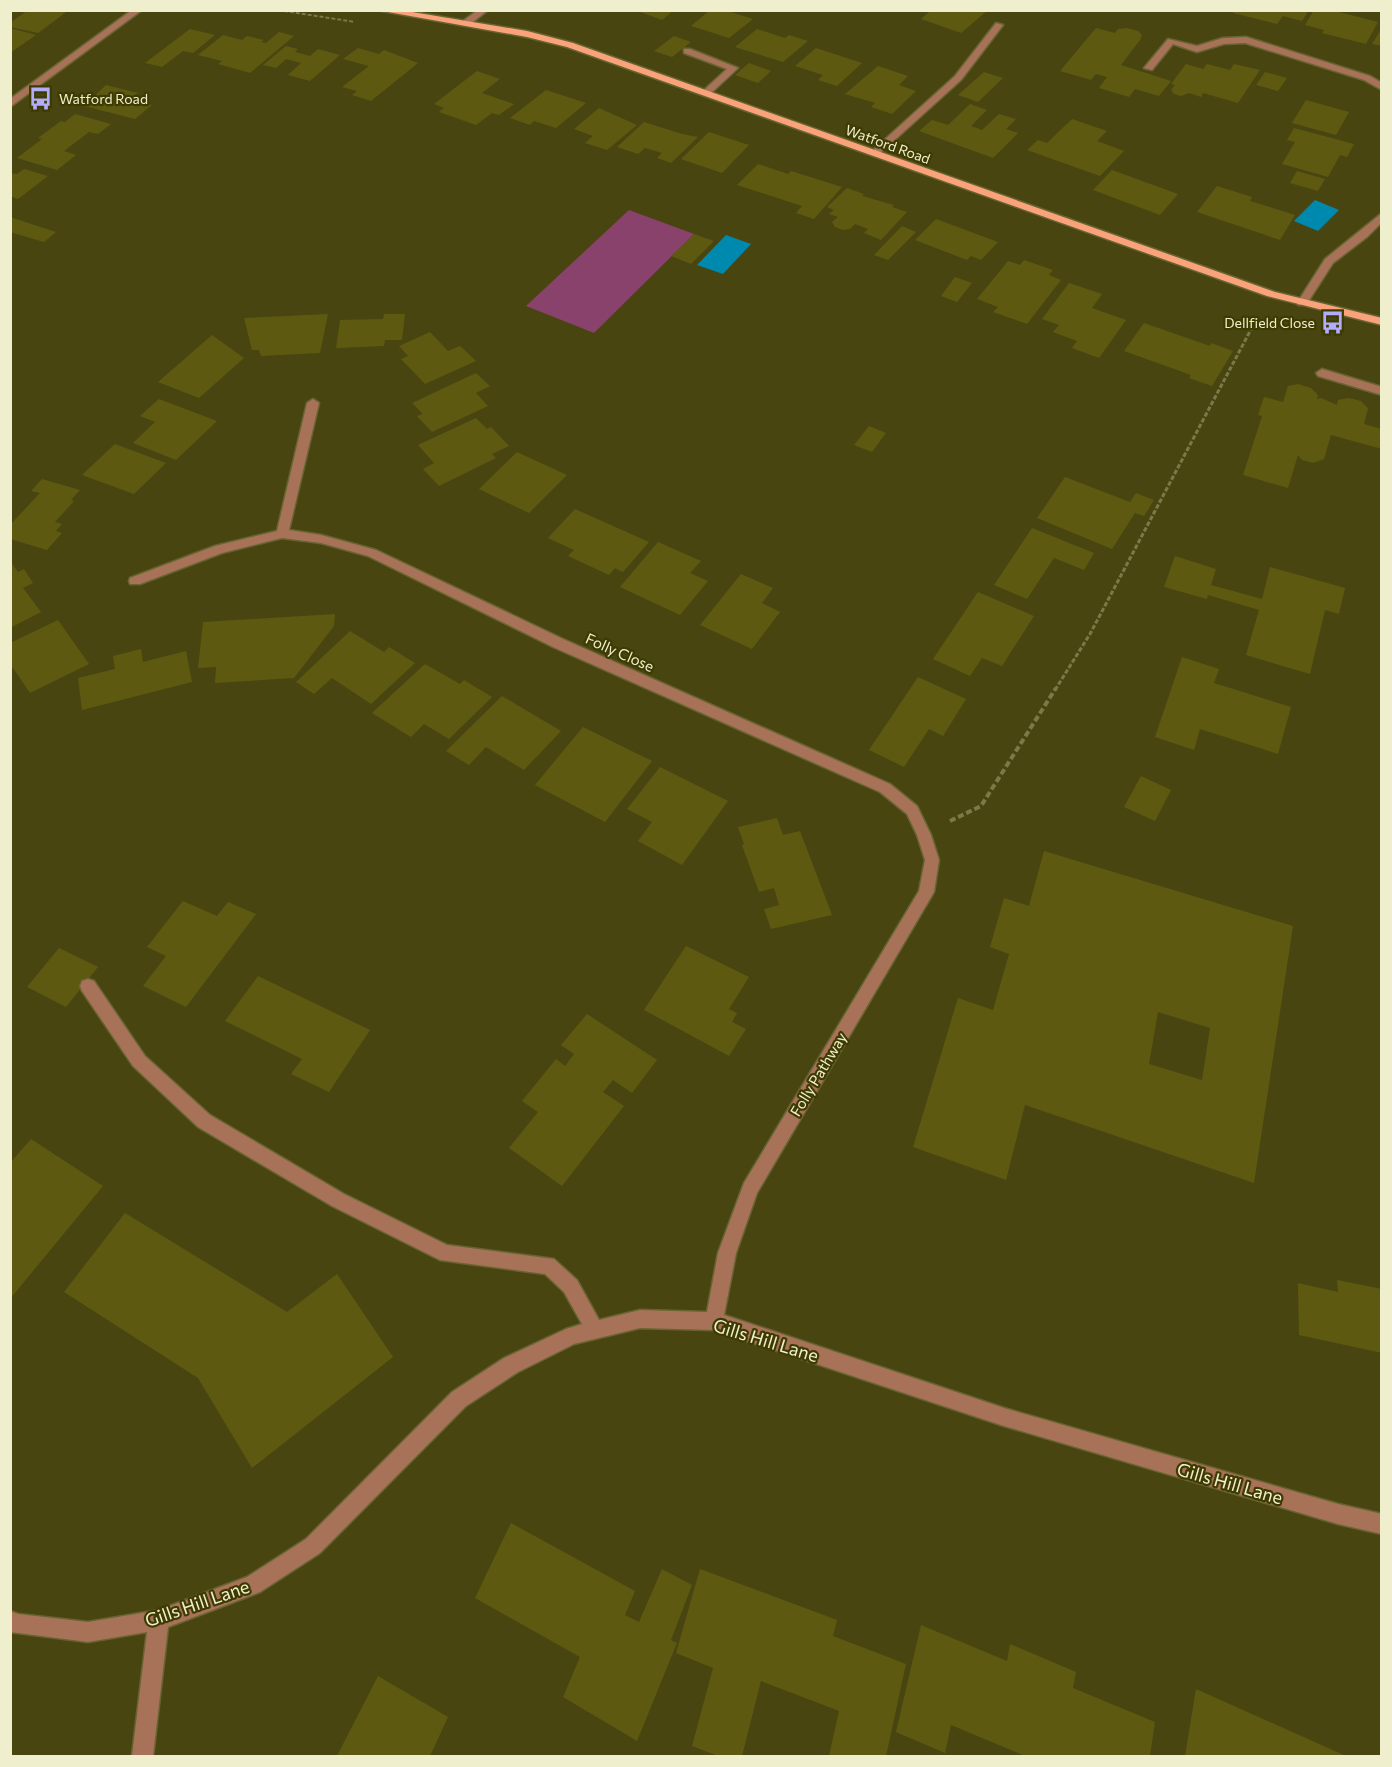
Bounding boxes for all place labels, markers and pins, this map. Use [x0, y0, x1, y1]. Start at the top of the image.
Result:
bus stop icon: Watford Road [28, 85, 54, 111]
place label: Watford Road [59, 90, 148, 107]
bus stop icon: Dellfield Close [1320, 309, 1346, 335]
place label: Dellfield Close [1224, 314, 1315, 331]

